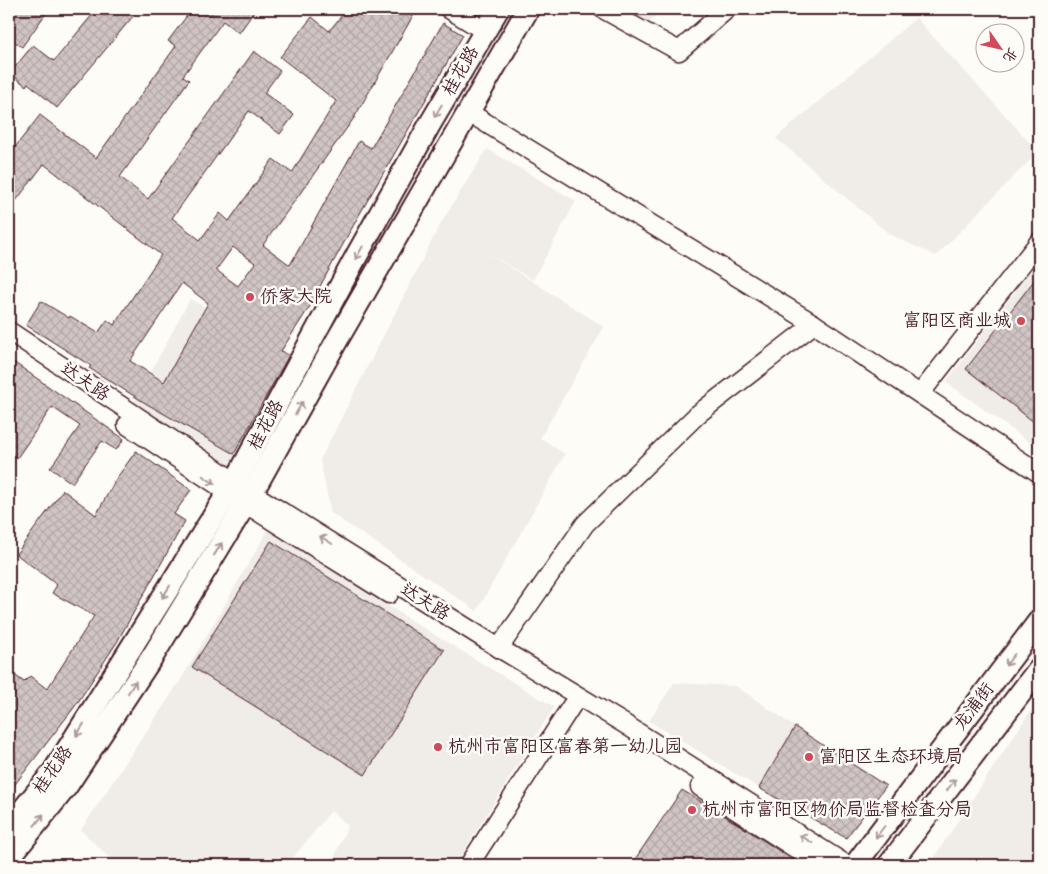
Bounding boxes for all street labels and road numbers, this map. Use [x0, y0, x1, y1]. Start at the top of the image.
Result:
street label: 桂花路 [437, 42, 485, 100]
street label: 达夫路 [56, 357, 114, 407]
street label: 桂花路 [243, 396, 289, 454]
street label: 达夫路 [396, 578, 454, 626]
street label: 龙浦街 [948, 678, 1000, 736]
street label: 桂花路 [28, 741, 78, 799]

